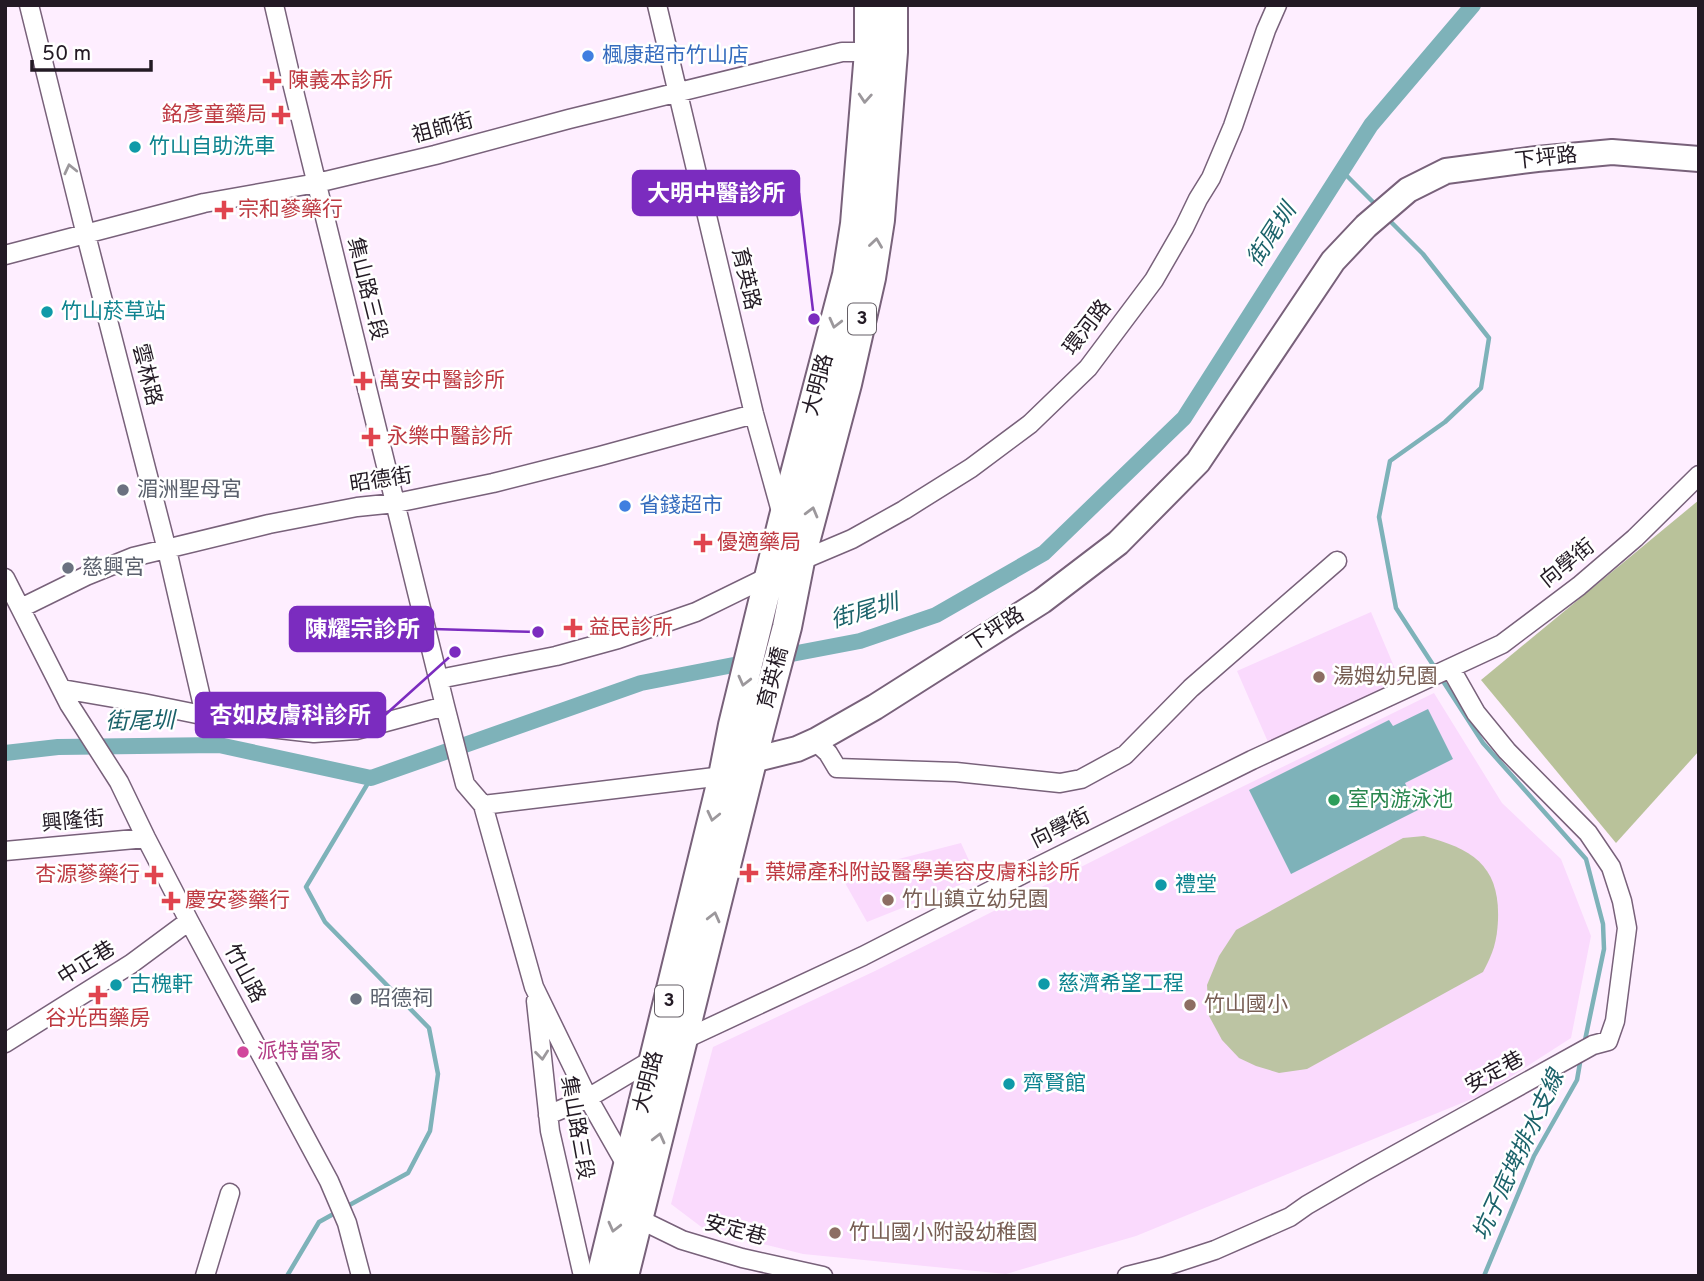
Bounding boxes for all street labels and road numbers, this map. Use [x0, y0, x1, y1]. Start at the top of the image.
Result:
street label: 祖師街 [409, 108, 477, 150]
street label: 下坪路 [1513, 142, 1579, 176]
street label: 集山路三段 [340, 235, 392, 343]
street label: 育英路 [725, 245, 765, 313]
street label: 環河路 [1058, 295, 1118, 361]
road number: 3 [848, 304, 876, 334]
street label: 雲林路 [125, 341, 167, 409]
street label: 大明路 [798, 351, 840, 419]
street label: 昭德街 [348, 463, 414, 499]
street label: 向學街 [1535, 534, 1601, 594]
street label: 下坪路 [962, 602, 1030, 658]
street label: 育英橋 [753, 644, 795, 712]
street label: 向學街 [1027, 803, 1095, 855]
street label: 興隆街 [40, 806, 106, 838]
street label: 中正巷 [53, 936, 121, 992]
street label: 竹山路 [217, 940, 271, 1008]
road number: 3 [655, 986, 683, 1016]
street label: 安定巷 [1461, 1046, 1529, 1100]
street label: 大明路 [628, 1048, 670, 1116]
street label: 集山路三段 [554, 1074, 598, 1182]
street label: 安定巷 [701, 1210, 769, 1252]

